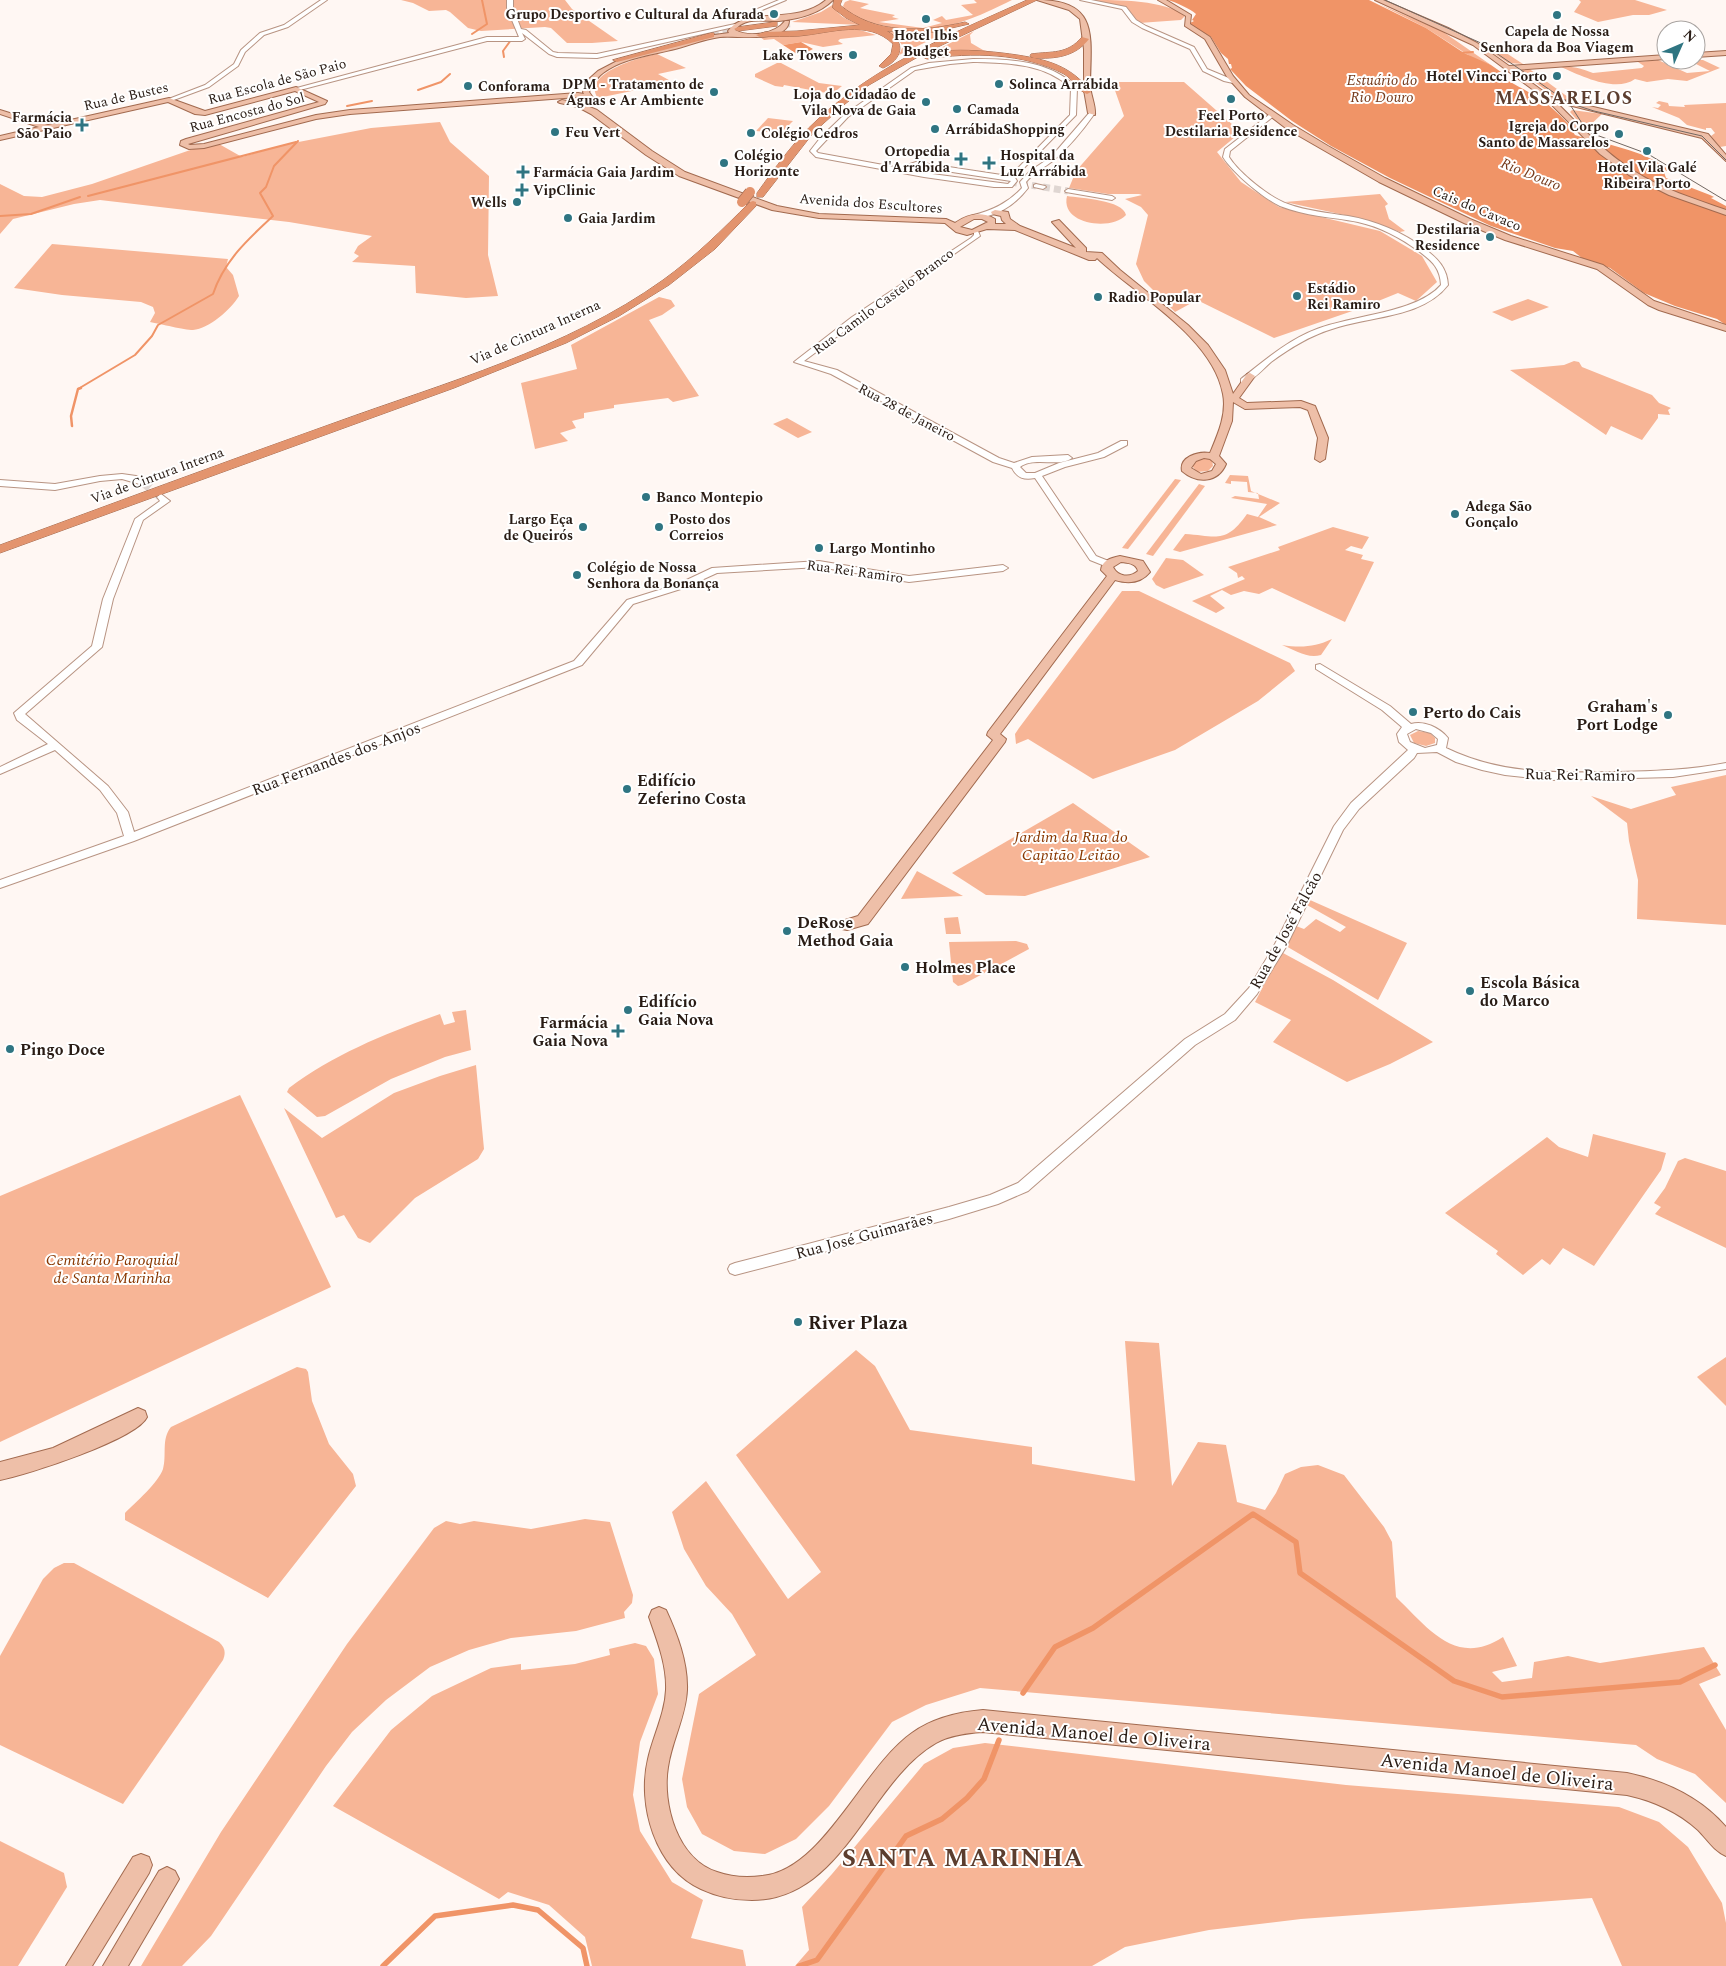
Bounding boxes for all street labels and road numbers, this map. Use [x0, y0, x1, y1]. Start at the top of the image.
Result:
street label: Rua Escola de São Paio [206, 53, 349, 110]
street label: Rua de Bustes [82, 77, 171, 116]
street label: Rua Encosta do Sol [187, 87, 307, 138]
street label: Cais do Cavaco [1429, 180, 1524, 237]
street label: Avenida dos Escultores [799, 188, 943, 219]
street label: Rua Camilo Castelo Branco [808, 243, 958, 360]
street label: Via de Cintura Interna [467, 294, 604, 371]
street label: Rua 28 de Janeiro [854, 378, 959, 447]
street label: Via de Cintura Interna [88, 442, 227, 509]
street label: Rua Rei Ramiro [805, 554, 904, 589]
street label: Rua Fernandes dos Anjos [248, 716, 424, 802]
street label: Rua Rei Ramiro [1524, 762, 1636, 788]
street label: Rua de José Falcão [1244, 867, 1328, 994]
street label: Rua José Guimarães [793, 1206, 936, 1266]
street label: Avenida Manoel de Oliveira [976, 1710, 1213, 1759]
street label: Avenida Manoel de Oliveira [1379, 1746, 1616, 1799]

